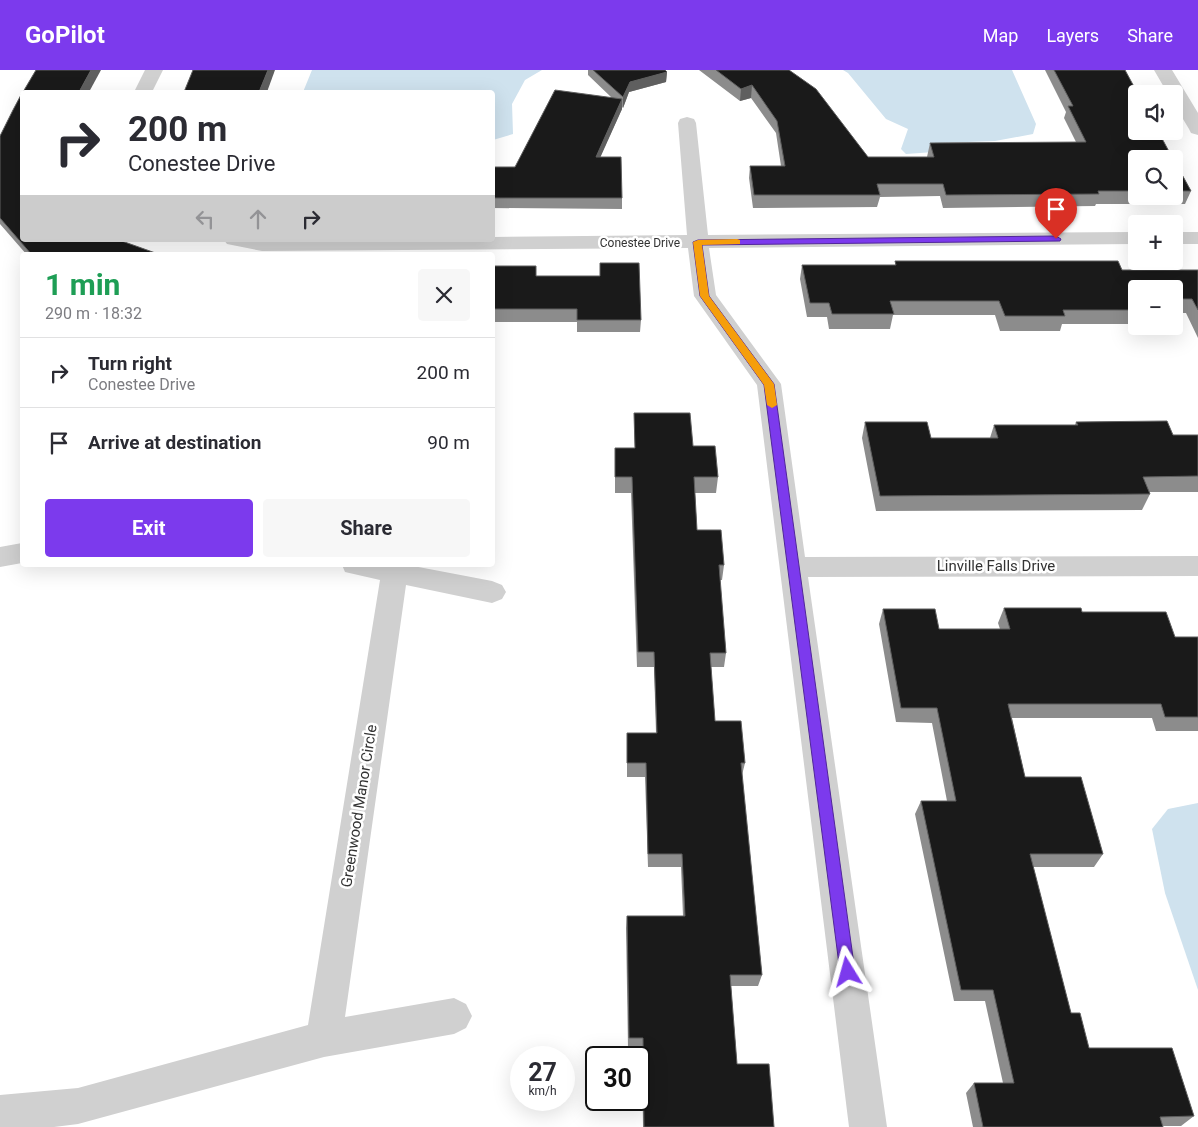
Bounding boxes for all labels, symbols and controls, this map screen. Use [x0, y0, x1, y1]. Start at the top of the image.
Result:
text: GoPilot [25, 21, 105, 49]
text: Map [983, 25, 1018, 46]
text: Layers [1046, 25, 1099, 46]
text: Share [1127, 25, 1173, 46]
map controls [1128, 85, 1183, 335]
button: sound [1128, 85, 1183, 140]
text: 200 m [128, 109, 227, 150]
icon: right [45, 110, 110, 175]
button: search [1128, 150, 1183, 205]
text: Conestee Drive [128, 151, 275, 176]
pin [1035, 188, 1077, 239]
icon: arrive [1042, 195, 1070, 223]
icon: left [191, 205, 219, 233]
icon: ahead [244, 205, 272, 233]
icon: right [297, 205, 325, 233]
button: + [1128, 215, 1183, 270]
street label: Conestee Drive [600, 236, 680, 250]
text: 1 min [45, 267, 120, 302]
button: close [418, 269, 470, 321]
button: − [1128, 280, 1183, 335]
text: 290 m · 18:32 [45, 304, 142, 323]
text: Turn right [88, 352, 172, 375]
icon: right [45, 359, 73, 387]
text: 200 m [417, 361, 470, 384]
text: Conestee Drive [88, 375, 195, 394]
icon: arrive [45, 429, 73, 457]
text: Arrive at destination [88, 431, 261, 454]
text: 90 m [427, 431, 470, 454]
button: Exit [45, 499, 253, 557]
button: Share [263, 499, 470, 557]
street label: Linville Falls Drive [937, 557, 1055, 575]
street label: Greenwood Manor Circle [337, 723, 381, 889]
position arrow [821, 945, 873, 997]
speed limit sign: 30 [585, 1046, 650, 1111]
text: 27 [528, 1058, 557, 1087]
text: km/h [528, 1084, 557, 1098]

